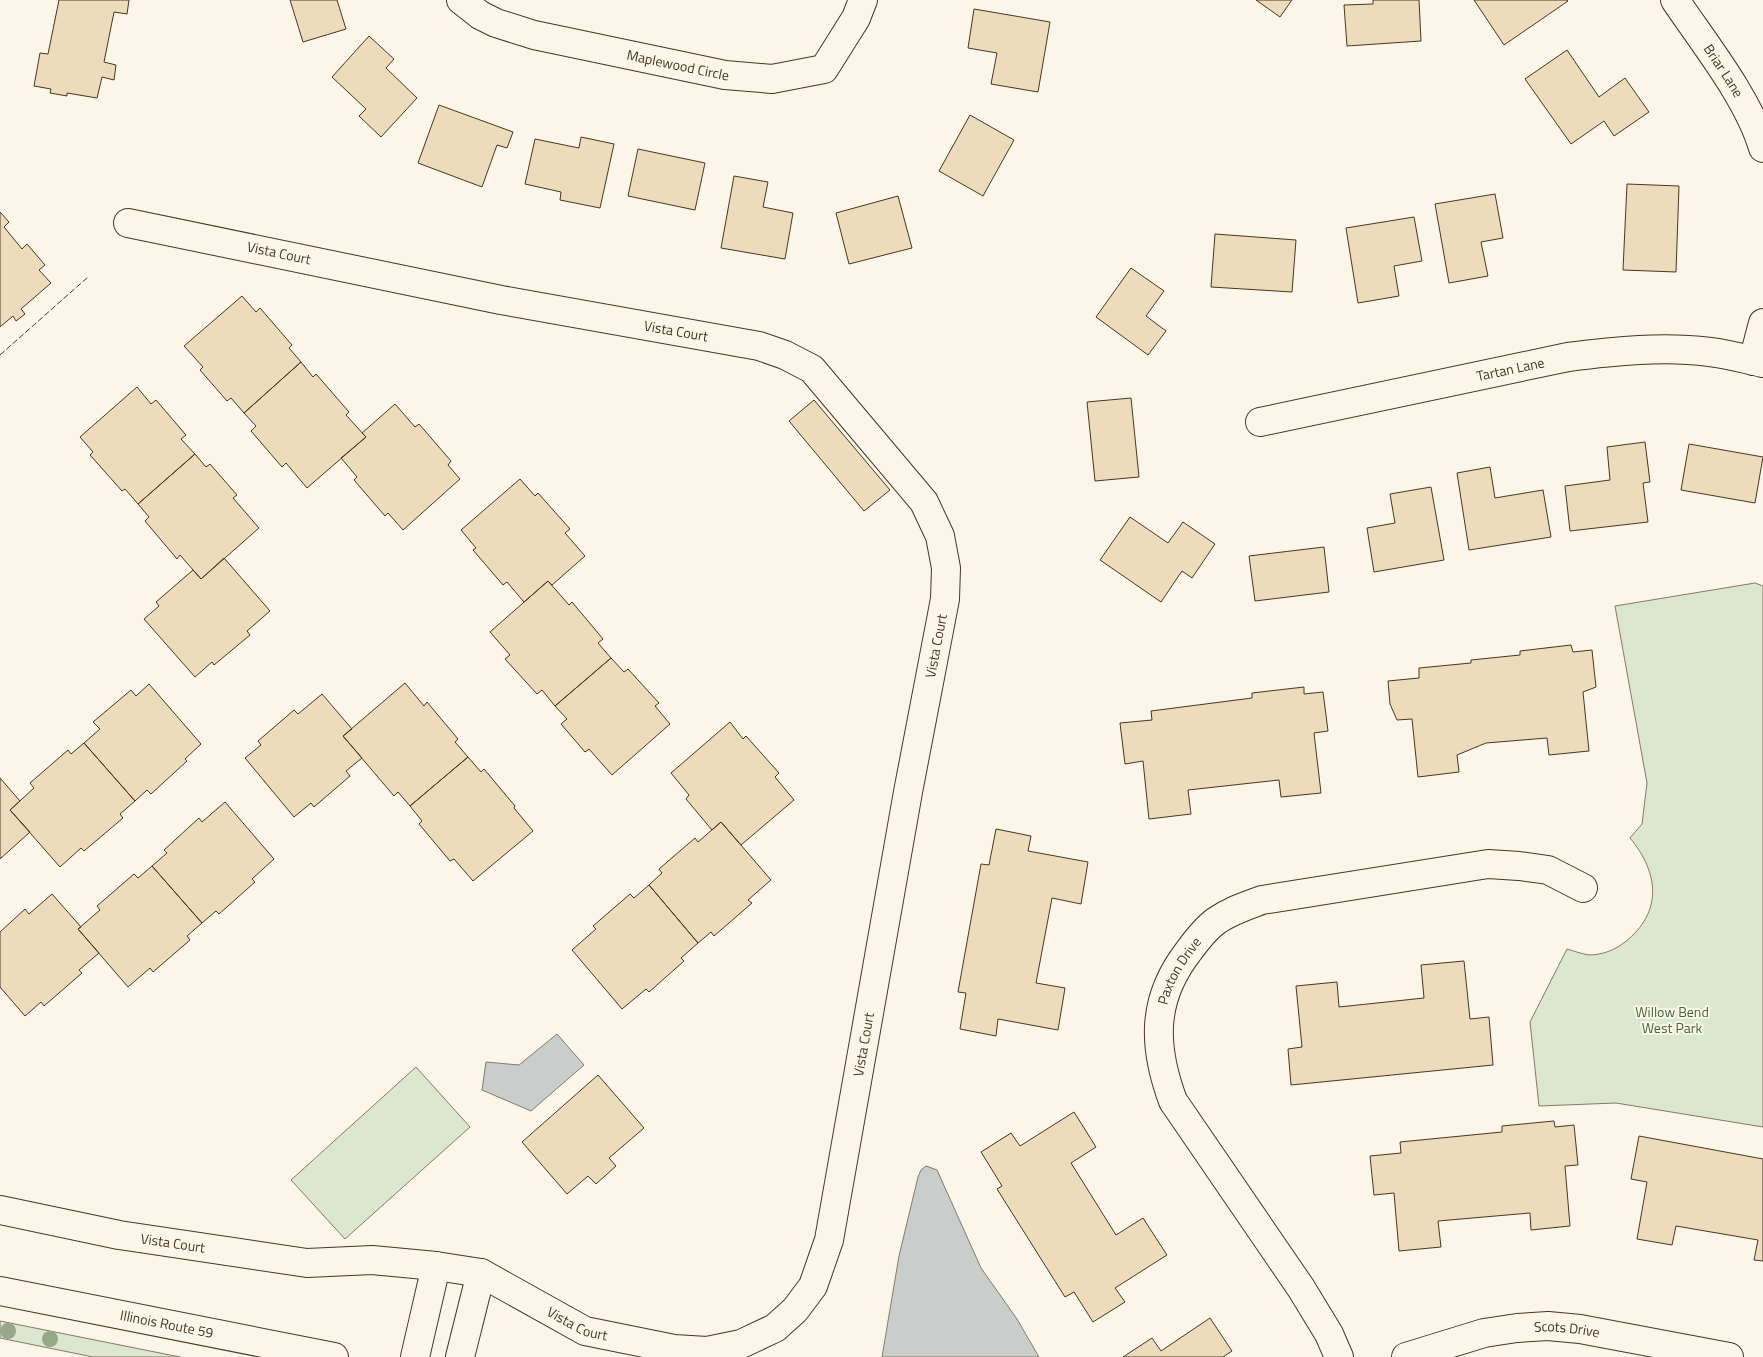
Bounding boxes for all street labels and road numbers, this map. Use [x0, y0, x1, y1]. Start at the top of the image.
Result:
street label: Briar Lane [1699, 40, 1749, 101]
street label: Maplewood Circle [625, 44, 730, 85]
street label: Vista Court [245, 236, 313, 270]
street label: Vista Court [642, 315, 710, 346]
street label: Tartan Lane [1475, 351, 1546, 386]
street label: Vista Court [919, 612, 952, 680]
street label: Paxton Drive [1151, 932, 1206, 1007]
street label: Vista Court [847, 1010, 879, 1078]
street label: Vista Court [139, 1227, 207, 1258]
street label: Vista Court [543, 1301, 610, 1345]
street label: Illinois Route 59 [118, 1304, 216, 1343]
street label: Scots Drive [1533, 1315, 1602, 1343]

